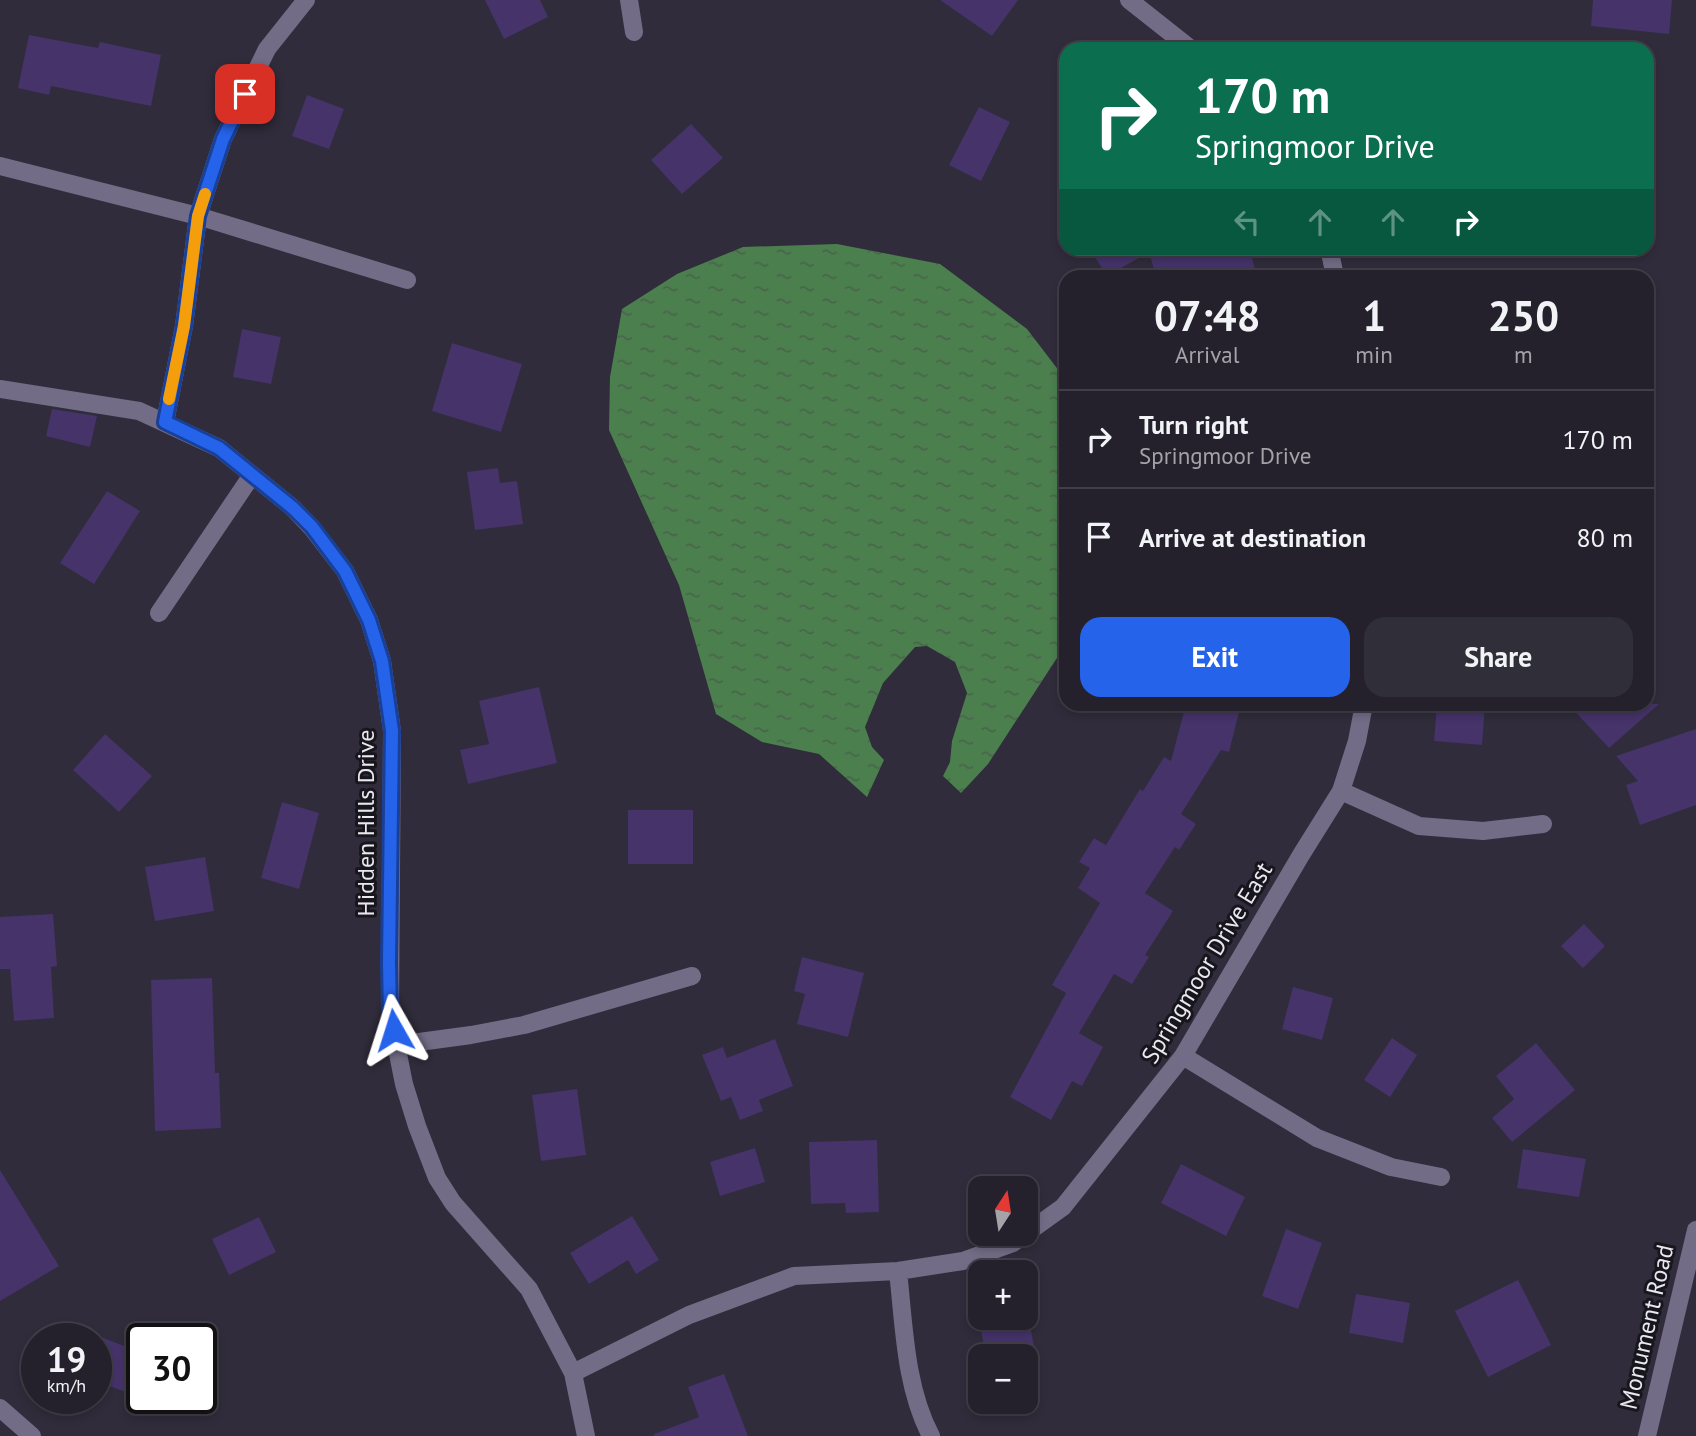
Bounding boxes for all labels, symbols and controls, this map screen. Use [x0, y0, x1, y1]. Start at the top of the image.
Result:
text: 170 m [1195, 63, 1330, 127]
pin [215, 64, 275, 124]
icon: right [1080, 70, 1171, 161]
icon: arrive [226, 75, 264, 113]
text: Springmoor Drive [1195, 125, 1435, 167]
icon: left [1228, 203, 1266, 241]
icon: ahead [1301, 203, 1339, 241]
icon: ahead [1374, 203, 1412, 241]
icon: right [1447, 203, 1485, 241]
text: 07:48 [1154, 288, 1260, 343]
text: 1 [1362, 288, 1386, 343]
text: 250 [1488, 288, 1559, 343]
text: Arrival [1175, 340, 1239, 369]
text: min [1355, 340, 1393, 369]
text: m [1514, 340, 1533, 369]
text: Turn right [1139, 408, 1248, 441]
icon: right [1080, 420, 1118, 458]
text: 170 m [1562, 423, 1633, 456]
text: Springmoor Drive [1139, 441, 1311, 470]
icon: arrive [1080, 518, 1118, 556]
text: Arrive at destination [1139, 521, 1366, 554]
text: 80 m [1577, 521, 1633, 554]
button: Exit [1080, 617, 1350, 697]
button: Share [1364, 617, 1633, 697]
street label: Hidden Hills Drive [350, 730, 381, 916]
street label: Springmoor Drive East [1134, 856, 1279, 1069]
position arrow [357, 993, 431, 1067]
north arrow [968, 1176, 1038, 1246]
map controls [968, 1176, 1038, 1414]
street label: Monument Road [1613, 1242, 1681, 1412]
button: + [968, 1260, 1038, 1330]
speed limit sign: 30 [126, 1323, 217, 1414]
text: 19 [47, 1336, 86, 1382]
button: − [968, 1344, 1038, 1414]
text: km/h [47, 1374, 86, 1397]

